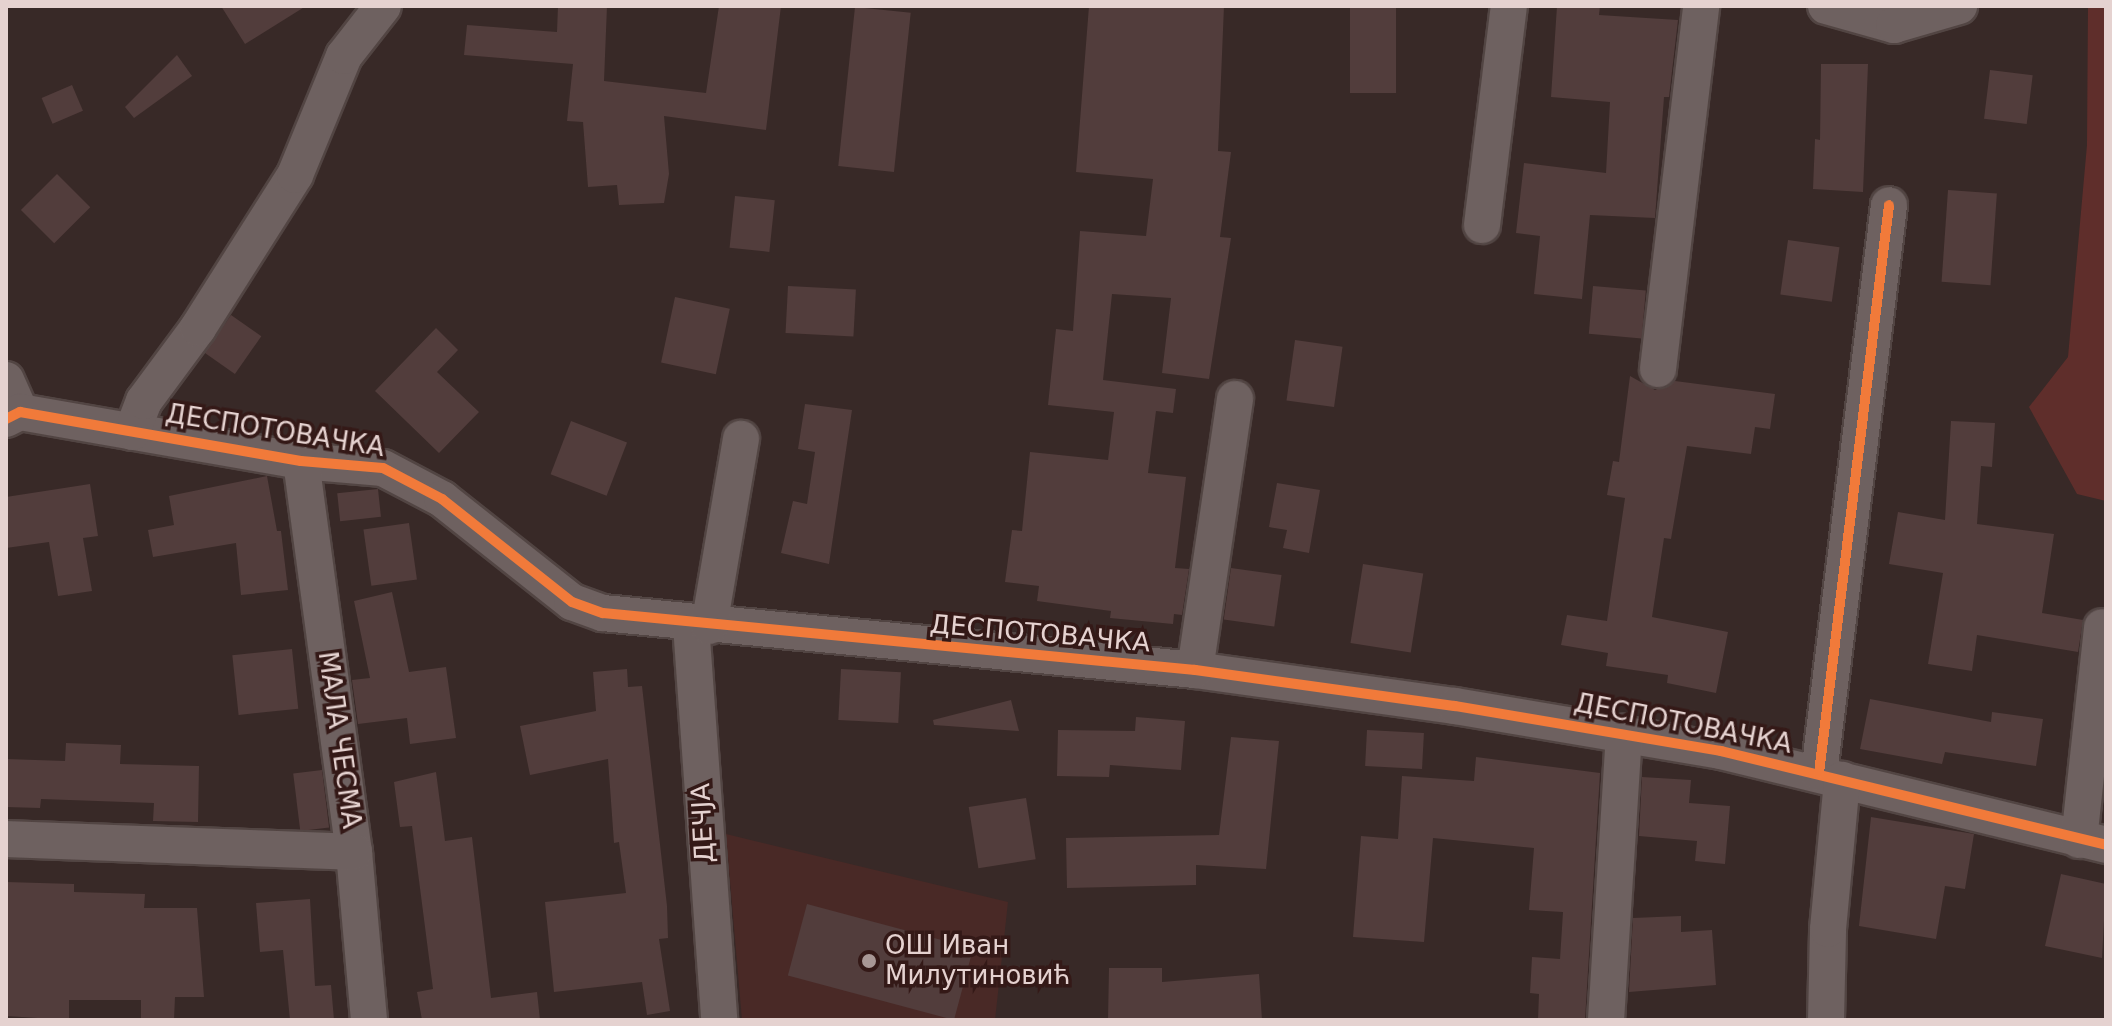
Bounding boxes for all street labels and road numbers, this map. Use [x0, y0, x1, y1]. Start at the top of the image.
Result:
street label: ДЕСПОТОВАЧКА [163, 398, 387, 464]
street label: ДЕСПОТОВАЧКА [929, 609, 1151, 659]
street label: МАЛА ЧЕСМА [311, 649, 367, 831]
street label: ДЕСПОТОВАЧКА [1572, 688, 1794, 760]
street label: ДЕЧЈА [685, 782, 721, 864]

